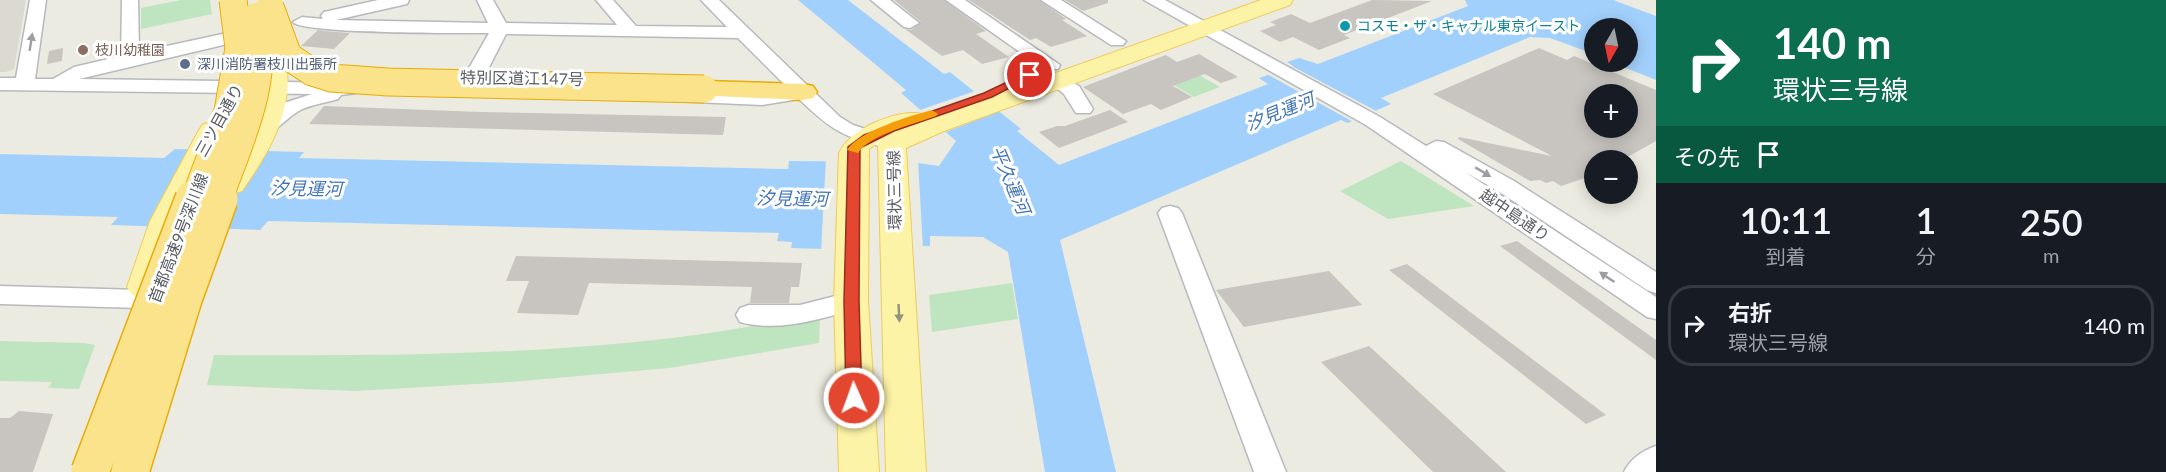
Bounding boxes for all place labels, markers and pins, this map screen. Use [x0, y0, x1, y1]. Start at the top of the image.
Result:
place label: コスモ・ザ・キャナル東京イースト [1357, 17, 1580, 34]
marker: コスモ・ザ・キャナル東京イースト [1338, 19, 1352, 33]
place label: 枝川幼稚園 [95, 41, 165, 58]
marker: 枝川幼稚園 [76, 43, 90, 57]
pin [1004, 49, 1055, 100]
place label: 深川消防署枝川出張所 [197, 55, 337, 72]
marker: 深川消防署枝川出張所 [178, 57, 192, 71]

